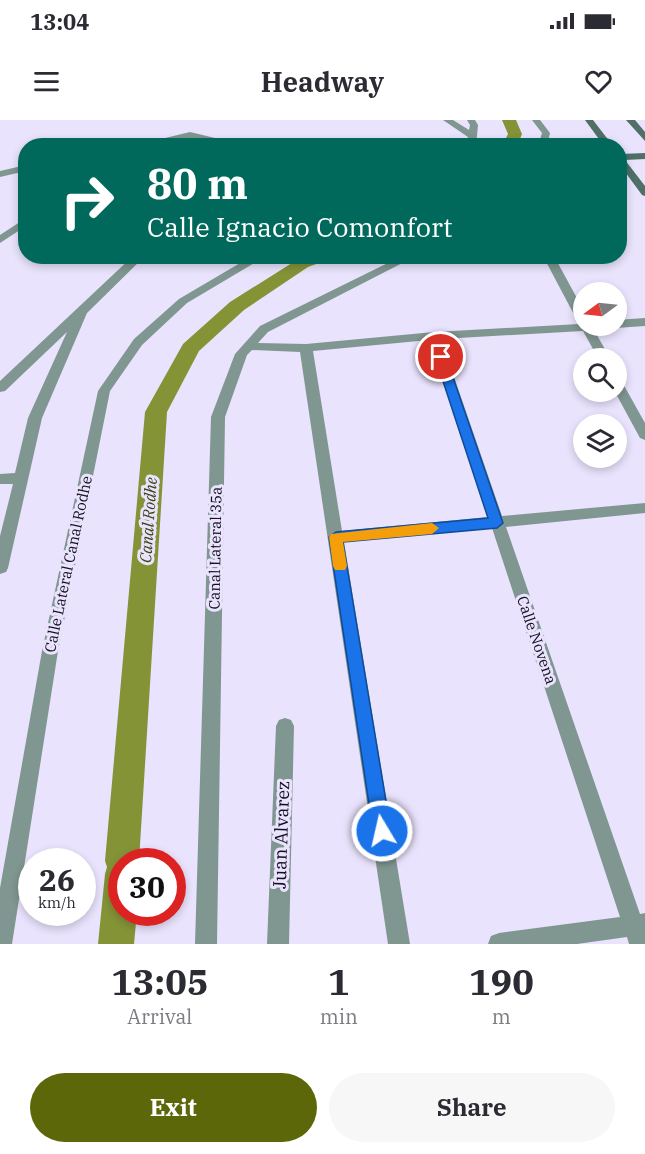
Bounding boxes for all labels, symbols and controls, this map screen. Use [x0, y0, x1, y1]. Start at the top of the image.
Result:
text: 13:04 [30, 7, 89, 36]
text: Headway [261, 64, 384, 99]
icon: menu [30, 65, 63, 98]
icon: heart [582, 65, 615, 98]
text: 80 m [147, 156, 248, 211]
icon: right [48, 162, 126, 240]
text: Calle Ignacio Comonfort [147, 209, 453, 244]
north arrow [573, 282, 627, 336]
map controls [573, 282, 627, 468]
pin [415, 331, 466, 382]
icon: arrive [424, 340, 457, 373]
button: search [573, 348, 627, 402]
button: layers [573, 414, 627, 468]
street label: Calle Lateral Canal Rodhe [40, 474, 96, 654]
water label: Canal Rodhe [135, 476, 161, 564]
street label: Canal Lateral 35a [204, 486, 226, 610]
street label: Calle Novena [513, 593, 561, 687]
street label: Juan Alvarez [268, 781, 294, 889]
position arrow [350, 799, 414, 863]
speed limit sign: 30 [108, 848, 186, 926]
text: 26 [39, 860, 75, 899]
text: km/h [38, 893, 76, 912]
text: 13:05 [111, 958, 208, 1005]
text: 1 [328, 958, 350, 1005]
text: 190 [469, 958, 534, 1005]
text: Arrival [127, 1003, 192, 1030]
text: min [320, 1003, 358, 1030]
text: m [492, 1003, 511, 1030]
button: Exit [30, 1073, 317, 1142]
button: Share [329, 1073, 615, 1142]

